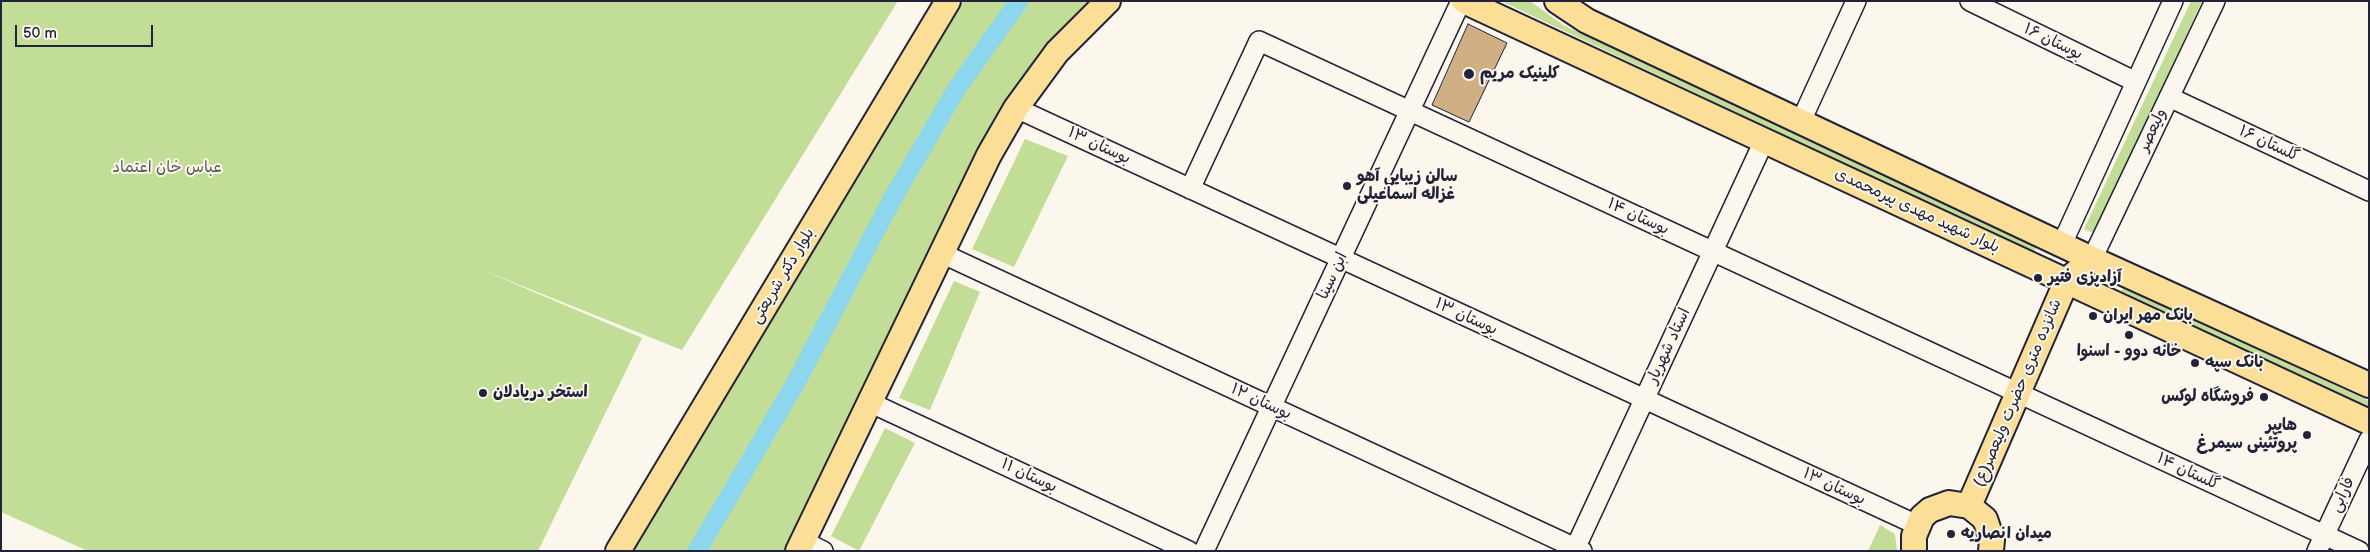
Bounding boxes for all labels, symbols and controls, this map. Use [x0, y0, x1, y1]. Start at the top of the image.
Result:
scale bar [18, 15, 155, 47]
street label: بوستان ۱۶ [2020, 19, 2086, 65]
text: 50 m [23, 24, 57, 43]
place label: کلینیک مریم [1480, 64, 1560, 84]
marker: کلینیک مریم [1462, 67, 1476, 81]
street label: ولیعصر [2135, 106, 2171, 154]
street label: گلستان ۱۶ [2236, 122, 2302, 166]
street label: بوستان ۱۳ [1065, 123, 1133, 169]
park label: عباس خان اعتماد [112, 158, 222, 178]
street label: بلوار شهید مهدی پیرمحمدی [1831, 164, 2003, 258]
place label: سالن زیبایی آهو غزاله اسماعیلی [1357, 167, 1457, 205]
marker: سالن زیبایی آهو غزاله اسماعیلی [1341, 180, 1353, 192]
street label: بوستان ۱۴ [1604, 194, 1672, 240]
street label: بلوار دکتر شریعتی [747, 225, 819, 327]
street label: ابن سینا [1314, 249, 1352, 303]
place label: آزادپزی فتیر [2048, 268, 2121, 288]
marker: آزادپزی فتیر [2032, 272, 2044, 284]
street label: بوستان ۱۳ [1432, 294, 1500, 340]
street label: شانزده متری حضرت ولیعصر(ع) [1970, 296, 2066, 490]
street label: استاد شهریار [1643, 305, 1695, 387]
place label: بانک مهر ایران [2103, 306, 2193, 326]
marker: بانک مهر ایران [2087, 310, 2099, 322]
marker: خانه دوو - اسنوا [2123, 329, 2135, 341]
place label: خانه دوو - اسنوا [2077, 342, 2181, 362]
place label: بانک سپه [2205, 353, 2263, 373]
marker: بانک سپه [2189, 357, 2201, 369]
street label: بوستان ۱۲ [1228, 380, 1294, 424]
place label: استخر دریادلان [493, 383, 588, 403]
marker: استخر دریادلان [477, 387, 489, 399]
place label: فروشگاه لوکس [2161, 387, 2254, 407]
marker: فروشگاه لوکس [2258, 391, 2270, 403]
place label: هایپر پروتئینی سیمرغ [2197, 416, 2297, 454]
marker: هایپر پروتئینی سیمرغ [2301, 429, 2313, 441]
street label: گلستان ۱۴ [2154, 449, 2222, 495]
street label: بوستان ۱۱ [998, 455, 1060, 497]
street label: بوستان ۱۳ [1800, 464, 1868, 510]
street label: فارابی [2327, 474, 2359, 516]
place label: میدان انصاریه [1961, 524, 2052, 544]
marker: میدان انصاریه [1945, 528, 1957, 540]

